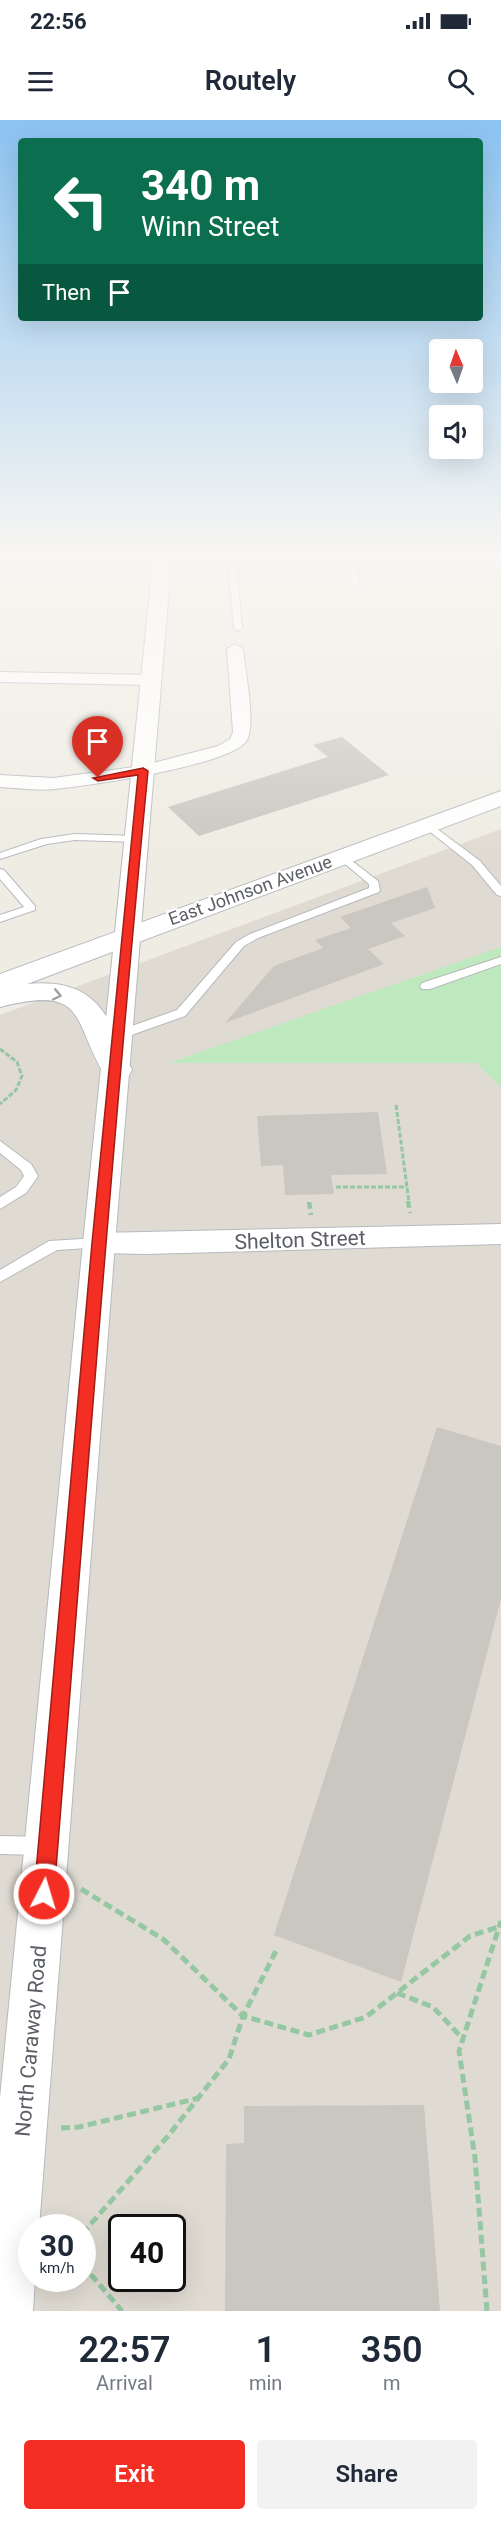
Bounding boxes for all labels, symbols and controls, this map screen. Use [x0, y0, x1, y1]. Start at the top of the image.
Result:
text: 22:56 [30, 9, 87, 34]
icon: menu [24, 65, 57, 98]
text: Routely [205, 65, 296, 97]
icon: search [444, 65, 477, 98]
text: 340 m [141, 161, 260, 210]
icon: left [42, 162, 120, 240]
text: Winn Street [141, 211, 279, 243]
icon: arrive [103, 276, 136, 309]
text: Then [42, 280, 91, 305]
north arrow [429, 339, 483, 393]
map controls [429, 339, 483, 459]
button: sound [429, 405, 483, 459]
pin [72, 716, 123, 778]
icon: arrive [81, 725, 114, 758]
street label: East Johnson Avenue [165, 851, 335, 929]
one-way arrow [52, 988, 62, 1001]
street label: Shelton Street [234, 1226, 366, 1254]
position arrow [12, 1862, 76, 1926]
street label: North Caraway Road [11, 1944, 51, 2138]
speed limit sign: 40 [108, 2214, 186, 2292]
text: 30 [40, 2228, 74, 2263]
text: km/h [39, 2259, 75, 2277]
text: 22:57 [78, 2329, 171, 2371]
text: 1 [255, 2329, 276, 2371]
text: 350 [361, 2329, 423, 2371]
text: Arrival [96, 2371, 153, 2395]
text: min [249, 2371, 282, 2395]
text: m [383, 2371, 400, 2395]
button: Exit [24, 2440, 245, 2509]
button: Share [257, 2440, 477, 2509]

